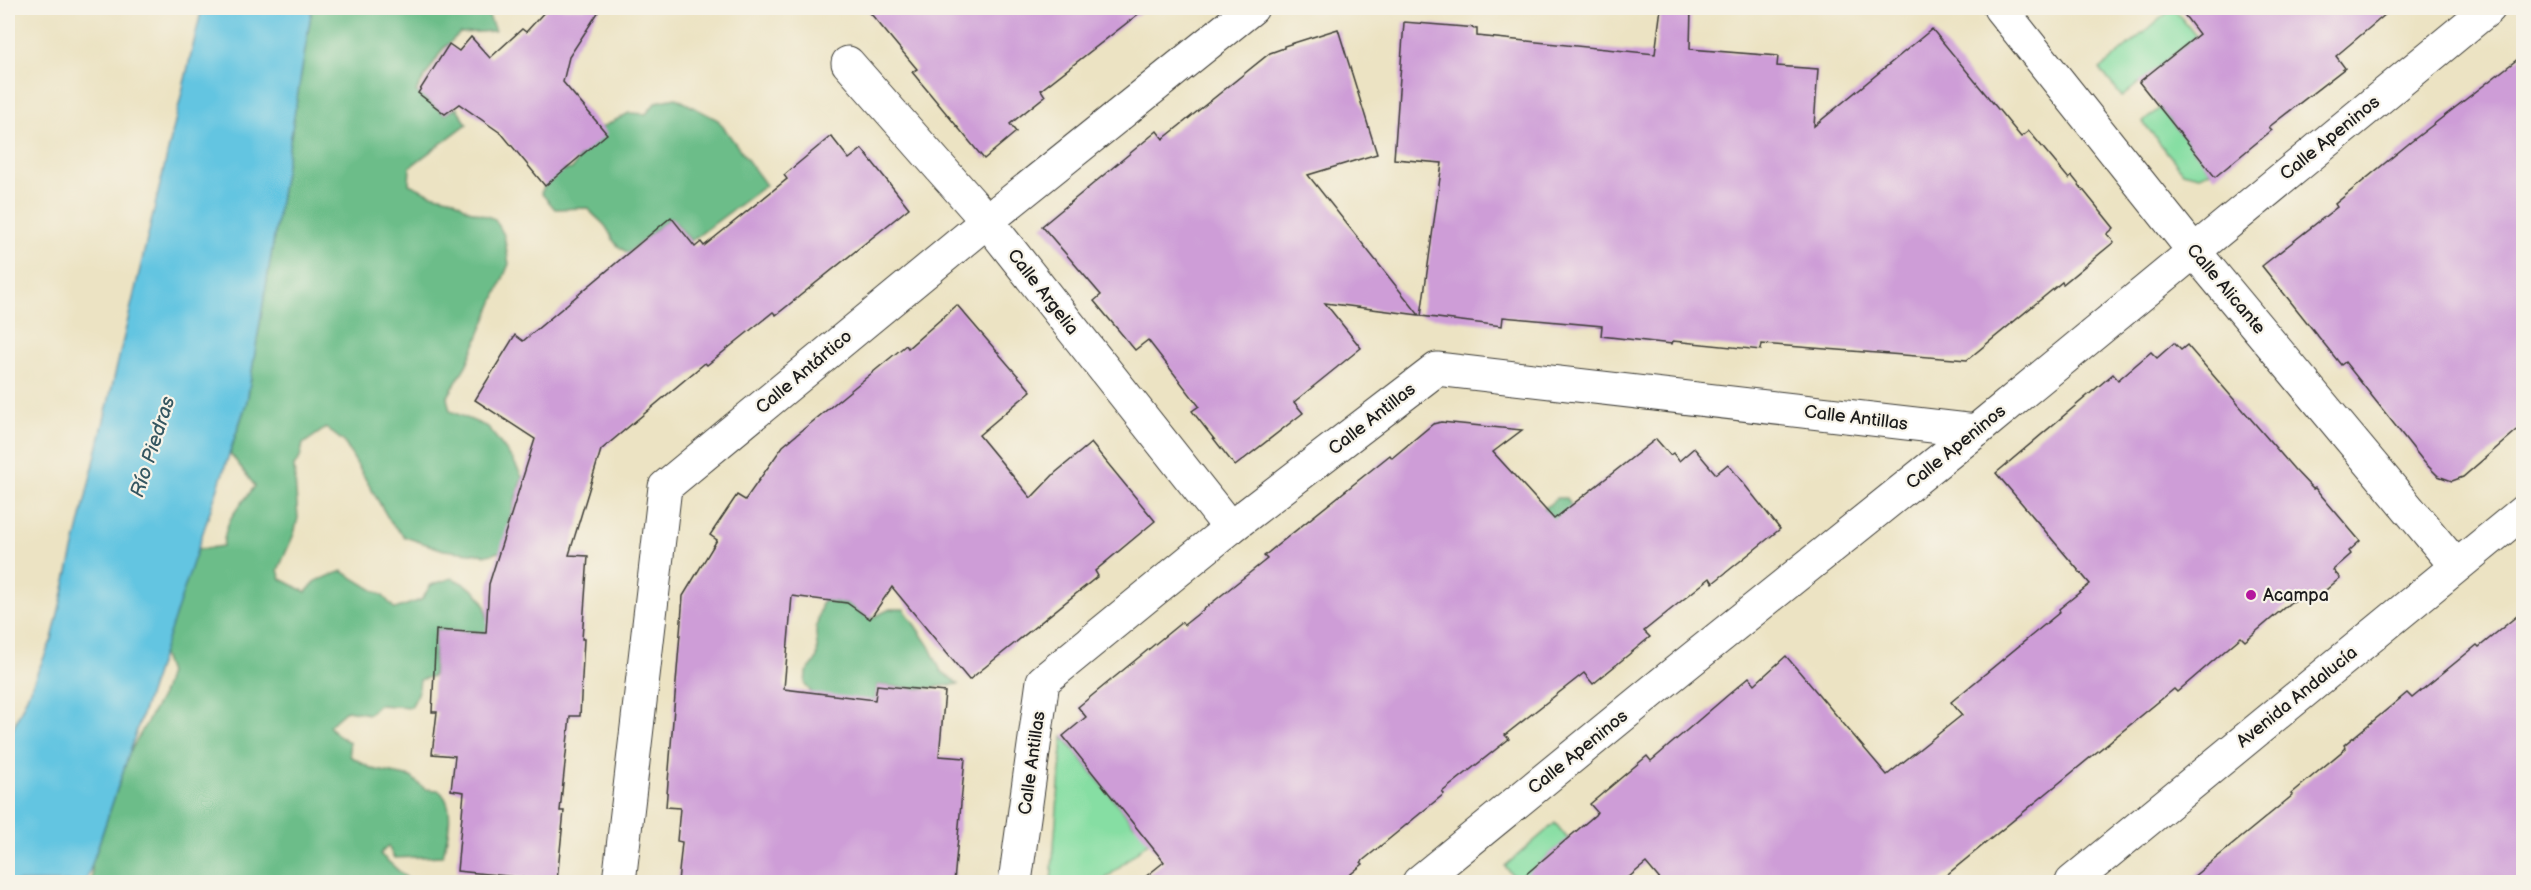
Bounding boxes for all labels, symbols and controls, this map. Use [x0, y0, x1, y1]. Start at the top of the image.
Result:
street label: Calle Apeninos [2276, 91, 2384, 185]
street label: Calle Alicante [2182, 240, 2270, 339]
street label: Calle Argelia [1003, 245, 1083, 339]
street label: Calle Antártico [752, 326, 856, 418]
street label: Calle Antillas [1324, 379, 1420, 459]
water label: Río Piedras [125, 393, 181, 500]
street label: Calle Apeninos [1902, 400, 2010, 494]
street label: Calle Antillas [1803, 401, 1909, 435]
place label: Acampa [2263, 585, 2329, 606]
marker: Acampa [2244, 588, 2258, 602]
street label: Avenida Andalucía [2232, 642, 2362, 752]
street label: Calle Apeninos [1524, 705, 1632, 799]
street label: Calle Antillas [1014, 710, 1050, 816]

